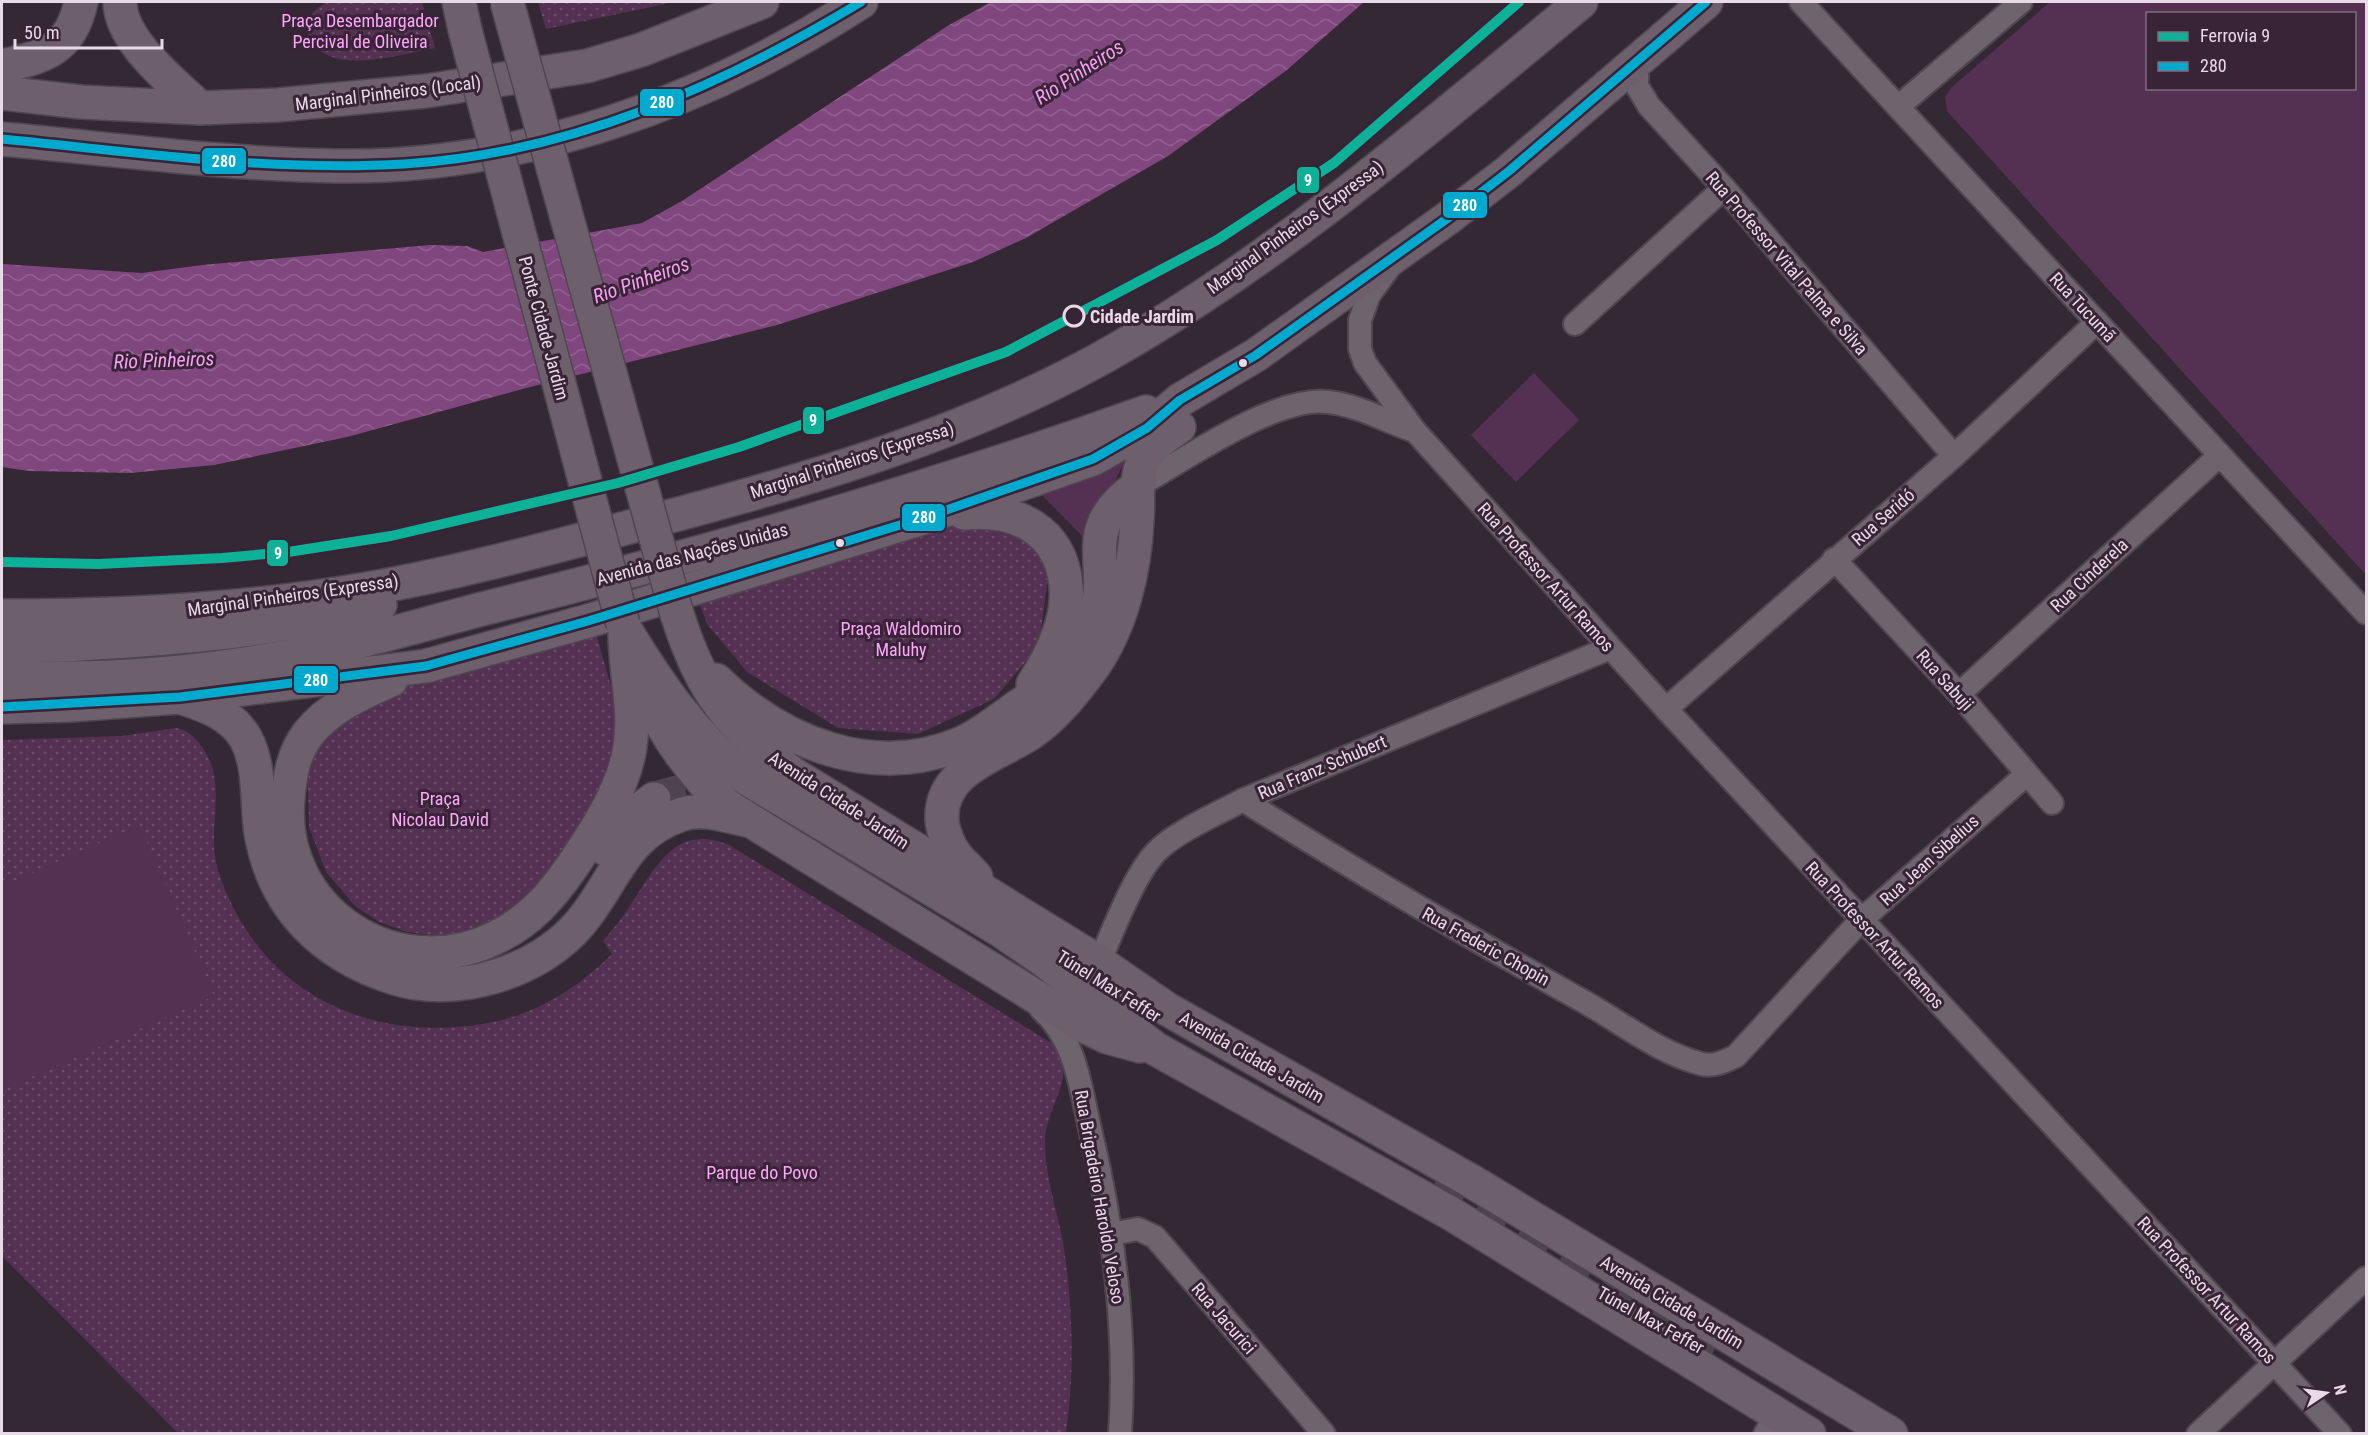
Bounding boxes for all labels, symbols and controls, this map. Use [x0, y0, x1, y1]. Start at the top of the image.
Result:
park label: Praça Desembargador Percival de Oliveira [281, 10, 439, 52]
scale bar [15, 12, 162, 50]
legend [2146, 12, 2356, 90]
text: 50 m [24, 22, 59, 43]
text: Ferrovia 9 [2200, 25, 2270, 46]
water label: Rio Pinheiros [1030, 34, 1128, 110]
text: 280 [2200, 55, 2227, 76]
street label: Marginal Pinheiros (Local) [294, 71, 482, 116]
line badge: 280 [639, 88, 685, 117]
text: 280 [650, 93, 674, 112]
line badge: 280 [201, 147, 247, 175]
text: 280 [212, 152, 236, 171]
street label: Marginal Pinheiros (Expressa) [1203, 156, 1388, 299]
line badge: 9 [1296, 166, 1320, 194]
street label: Rua Professor Vital Palma e Silva [1702, 167, 1872, 359]
text: 9 [1304, 171, 1312, 190]
line badge: 280 [1442, 191, 1488, 219]
text: 280 [1453, 196, 1477, 215]
water label: Rio Pinheiros [590, 251, 693, 309]
street label: Ponte Cidade Jardim [515, 254, 573, 402]
street label: Rua Tucumã [2046, 268, 2120, 346]
marker: Cidade Jardim [1063, 305, 1085, 327]
place label: Cidade Jardim [1090, 306, 1194, 327]
water label: Rio Pinheiros [113, 346, 215, 374]
unlabelled marker [1237, 357, 1249, 369]
line badge: 9 [802, 406, 825, 435]
text: 9 [809, 411, 817, 430]
street label: Marginal Pinheiros (Expressa) [748, 417, 957, 504]
street label: Rua Seridó [1847, 484, 1919, 550]
street label: Rua Professor Artur Ramos [1474, 498, 1618, 656]
line badge: 280 [901, 503, 946, 532]
text: 280 [912, 508, 936, 527]
street label: Avenida das Nações Unidas [594, 518, 790, 590]
street label: Rua Cinderela [2046, 534, 2132, 616]
unlabelled marker [834, 537, 846, 549]
line badge: 9 [266, 539, 289, 567]
text: 9 [274, 544, 282, 563]
street label: Marginal Pinheiros (Expressa) [186, 570, 400, 621]
park label: Praça Waldomiro Maluhy [841, 618, 961, 660]
street label: Rua Sabuji [1912, 645, 1978, 715]
line badge: 280 [293, 665, 339, 694]
text: 280 [304, 671, 328, 690]
street label: Rua Franz Schubert [1255, 730, 1389, 804]
street label: Avenida Cidade Jardim [765, 747, 913, 853]
park label: Praça Nicolau David [391, 788, 489, 830]
street label: Rua Jean Sibelius [1875, 810, 1983, 910]
street label: Rua Professor Artur Ramos [1801, 857, 1949, 1013]
street label: Rua Frederic Chopin [1419, 902, 1553, 990]
street label: Túnel Max Feffer [1053, 946, 1165, 1027]
street label: Avenida Cidade Jardim [1176, 1007, 1328, 1107]
street label: Rua Brigadeiro Haroldo Veloso [1071, 1088, 1129, 1306]
park label: Parque do Povo [706, 1162, 818, 1183]
street label: Rua Professor Artur Ramos [2133, 1212, 2281, 1368]
street label: Avenida Cidade Jardim [1597, 1251, 1747, 1353]
street label: Rua Jacurici [1187, 1278, 1261, 1358]
street label: Túnel Max Feffer [1594, 1282, 1709, 1358]
north arrow [2296, 1363, 2356, 1423]
text: N [2330, 1383, 2350, 1397]

